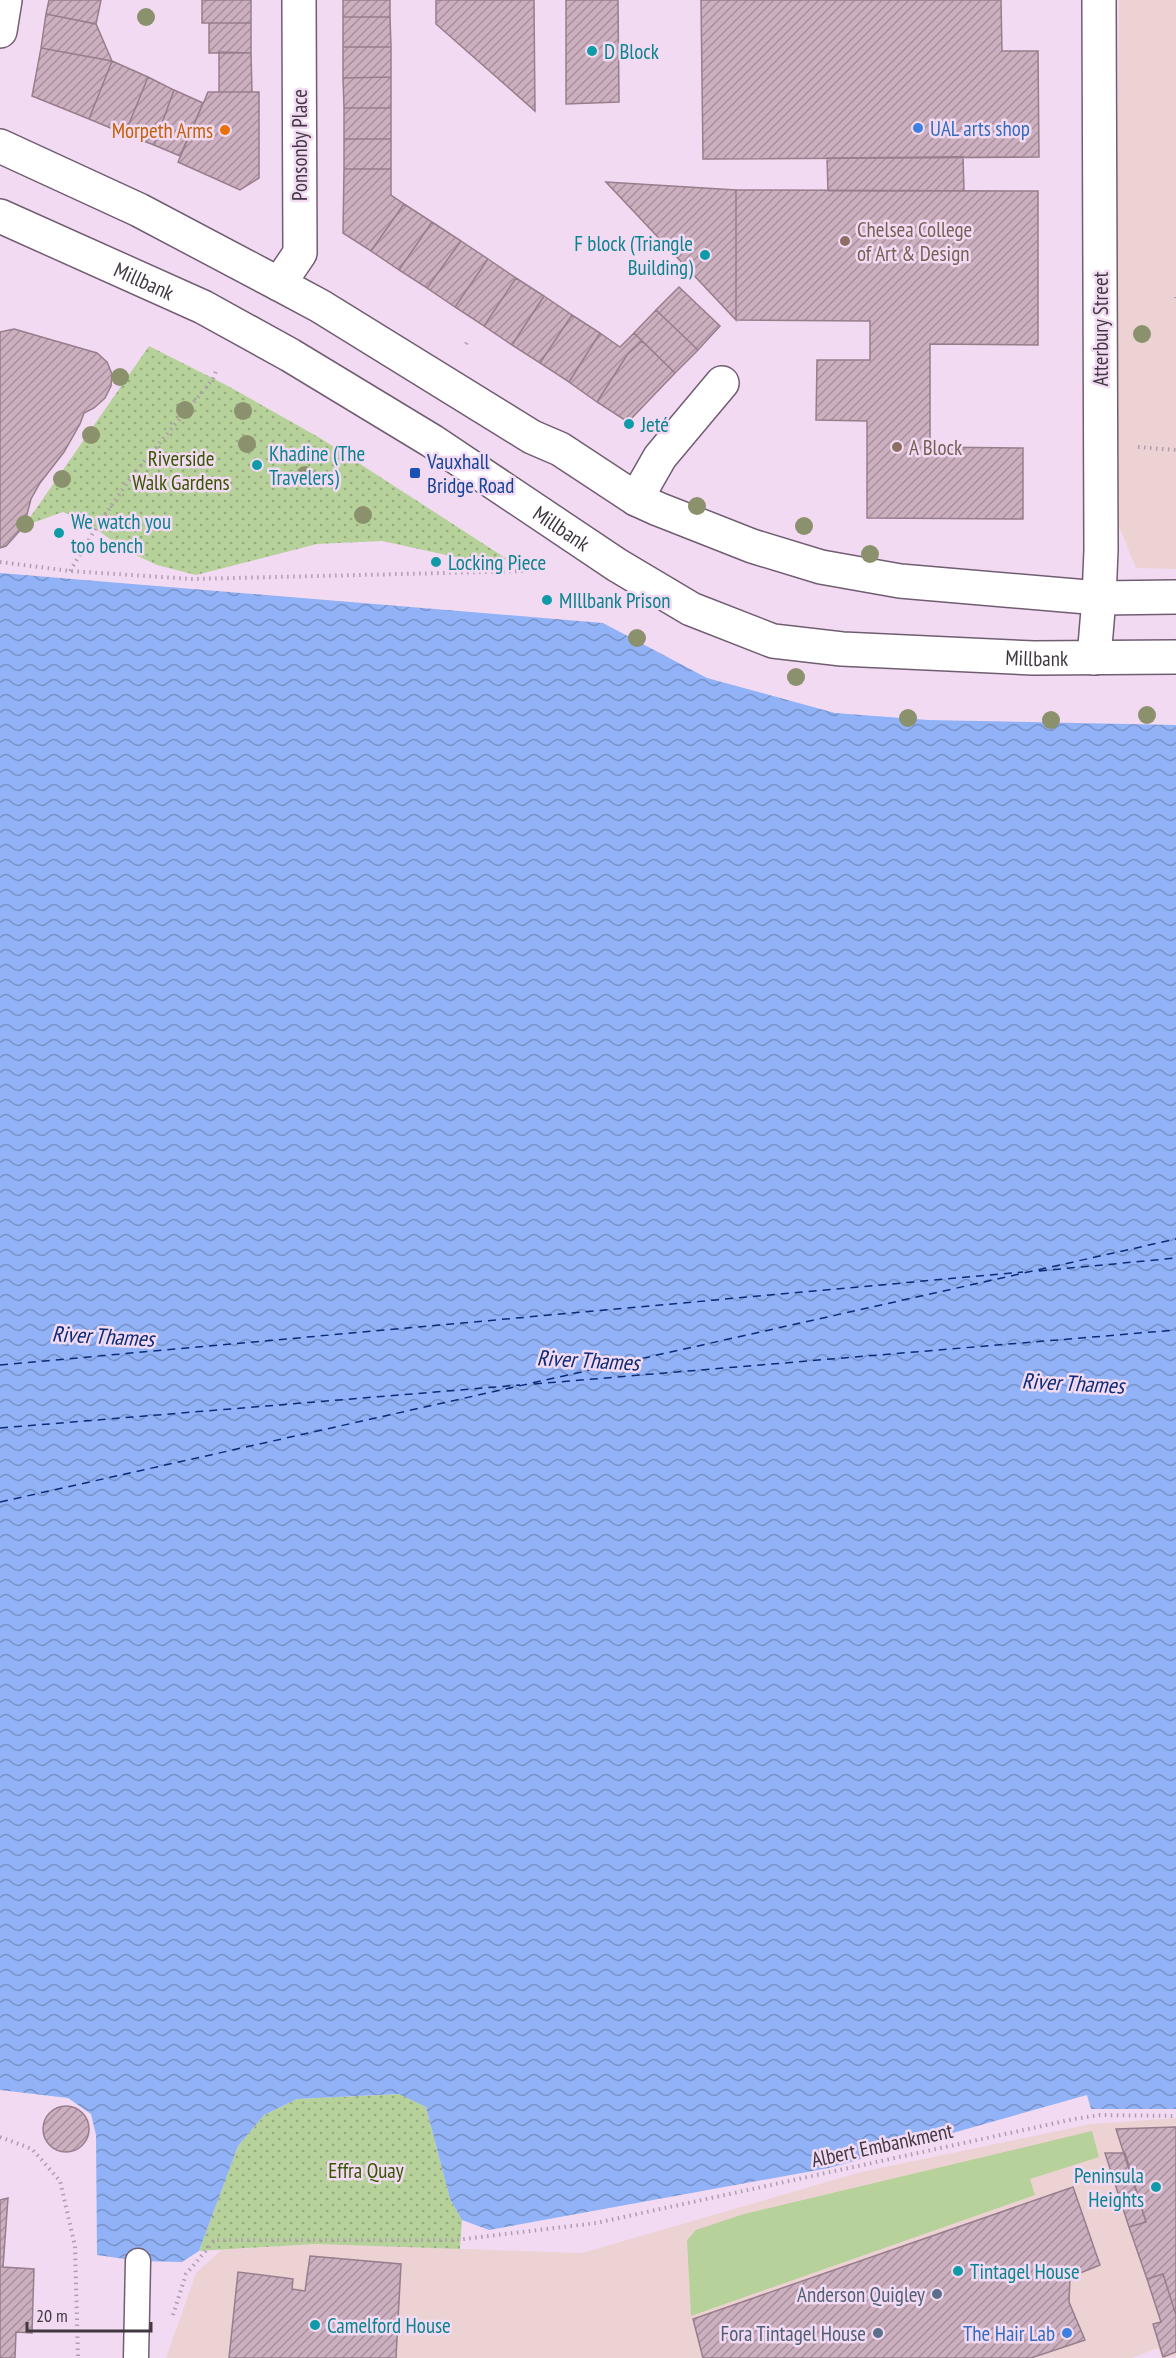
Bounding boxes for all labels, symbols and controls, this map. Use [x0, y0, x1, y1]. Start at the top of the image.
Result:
place label: D Block [604, 38, 659, 65]
marker: D Block [585, 44, 599, 58]
street label: Ponsonby Place [286, 89, 313, 201]
place label: UAL arts shop [930, 115, 1030, 142]
place label: Morpeth Arms [112, 117, 213, 144]
marker: UAL arts shop [911, 121, 925, 135]
marker: Morpeth Arms [218, 123, 232, 137]
place label: Chelsea College of Art & Design [857, 216, 972, 267]
place label: F block (Triangle Building) [574, 230, 693, 281]
marker: Chelsea College of Art & Design [838, 234, 852, 248]
marker: F block (Triangle Building) [698, 248, 712, 262]
street label: Millbank [110, 255, 178, 306]
street label: Atterbury Street [1087, 271, 1114, 386]
place label: Jeté [640, 411, 669, 438]
marker: Jeté [622, 417, 636, 431]
place label: A Block [909, 434, 962, 461]
place label: Khadine (The Travelers) [269, 440, 365, 491]
marker: A Block [890, 440, 904, 454]
park label: Riverside Walk Gardens [132, 445, 230, 496]
place label: Vauxhall Bridge Road [426, 448, 514, 499]
marker: Khadine (The Travelers) [250, 458, 264, 472]
marker: Vauxhall Bridge Road [408, 466, 422, 480]
street label: Millbank [528, 499, 595, 557]
place label: We watch you too bench [71, 508, 171, 559]
marker: We watch you too bench [52, 526, 66, 540]
place label: Locking Piece [448, 549, 546, 576]
marker: Locking Piece [429, 555, 443, 569]
place label: MIllbank Prison [559, 587, 671, 614]
marker: MIllbank Prison [540, 593, 554, 607]
street label: Millbank [1005, 643, 1068, 672]
water label: River Thames [51, 1319, 157, 1353]
water label: River Thames [536, 1343, 642, 1377]
water label: River Thames [1021, 1366, 1127, 1400]
street label: Albert Embankment [809, 2117, 955, 2173]
park label: Effra Quay [328, 2157, 404, 2184]
place label: Peninsula Heights [1074, 2162, 1144, 2213]
marker: Peninsula Heights [1149, 2180, 1163, 2194]
place label: Tintagel House [970, 2258, 1080, 2285]
marker: Tintagel House [951, 2264, 965, 2278]
place label: Anderson Quigley [797, 2281, 925, 2308]
marker: Anderson Quigley [930, 2287, 944, 2301]
scale bar [27, 2295, 152, 2333]
text: 20 m [36, 2304, 68, 2327]
place label: Camelford House [327, 2312, 451, 2339]
marker: Camelford House [308, 2318, 322, 2332]
place label: Fora Tintagel House [721, 2320, 866, 2347]
place label: The Hair Lab [963, 2320, 1055, 2347]
marker: Fora Tintagel House [871, 2326, 885, 2340]
marker: The Hair Lab [1060, 2326, 1074, 2340]

